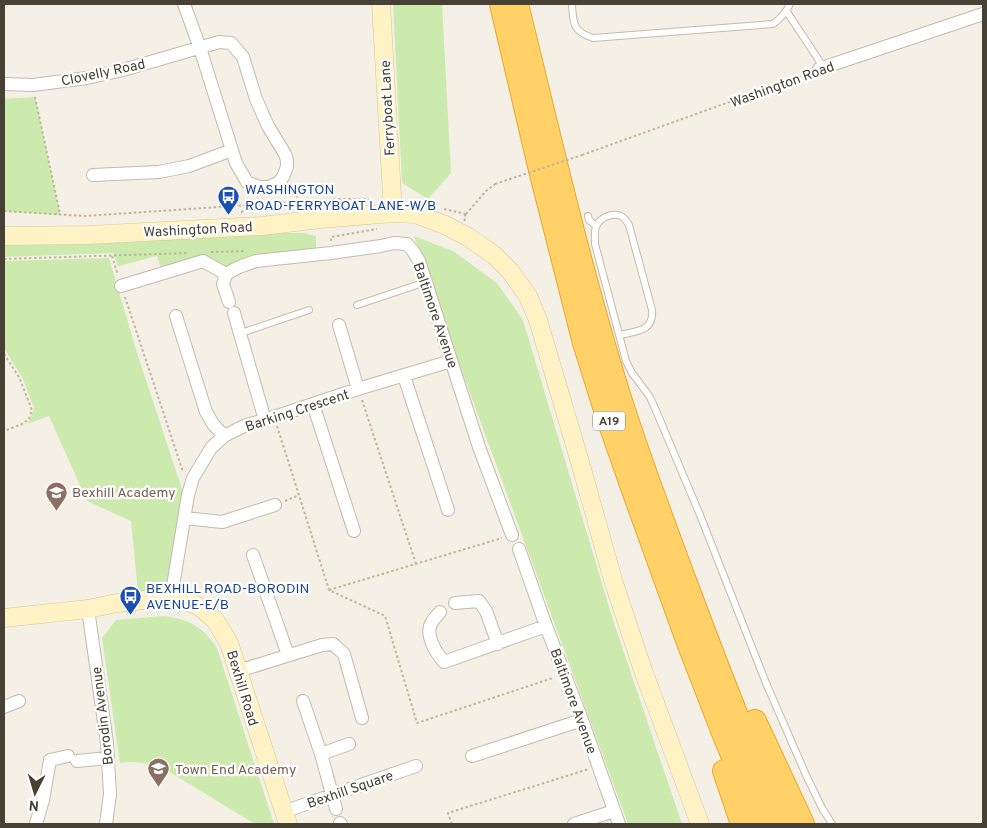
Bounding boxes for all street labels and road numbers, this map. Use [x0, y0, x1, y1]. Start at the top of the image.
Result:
street label: Clovelly Road [60, 56, 147, 91]
street label: Washington Road [728, 59, 837, 112]
street label: Ferryboat Lane [378, 60, 399, 156]
street label: Washington Road [143, 219, 253, 242]
street label: Baltimore Avenue [408, 260, 461, 371]
street label: Barking Crescent [243, 387, 352, 436]
road number: A19 [593, 412, 625, 431]
street label: Baltimore Avenue [546, 647, 600, 757]
street label: Bexhill Road [222, 649, 261, 728]
street label: Borodin Avenue [89, 666, 118, 766]
street label: Bexhill Square [305, 768, 396, 813]

